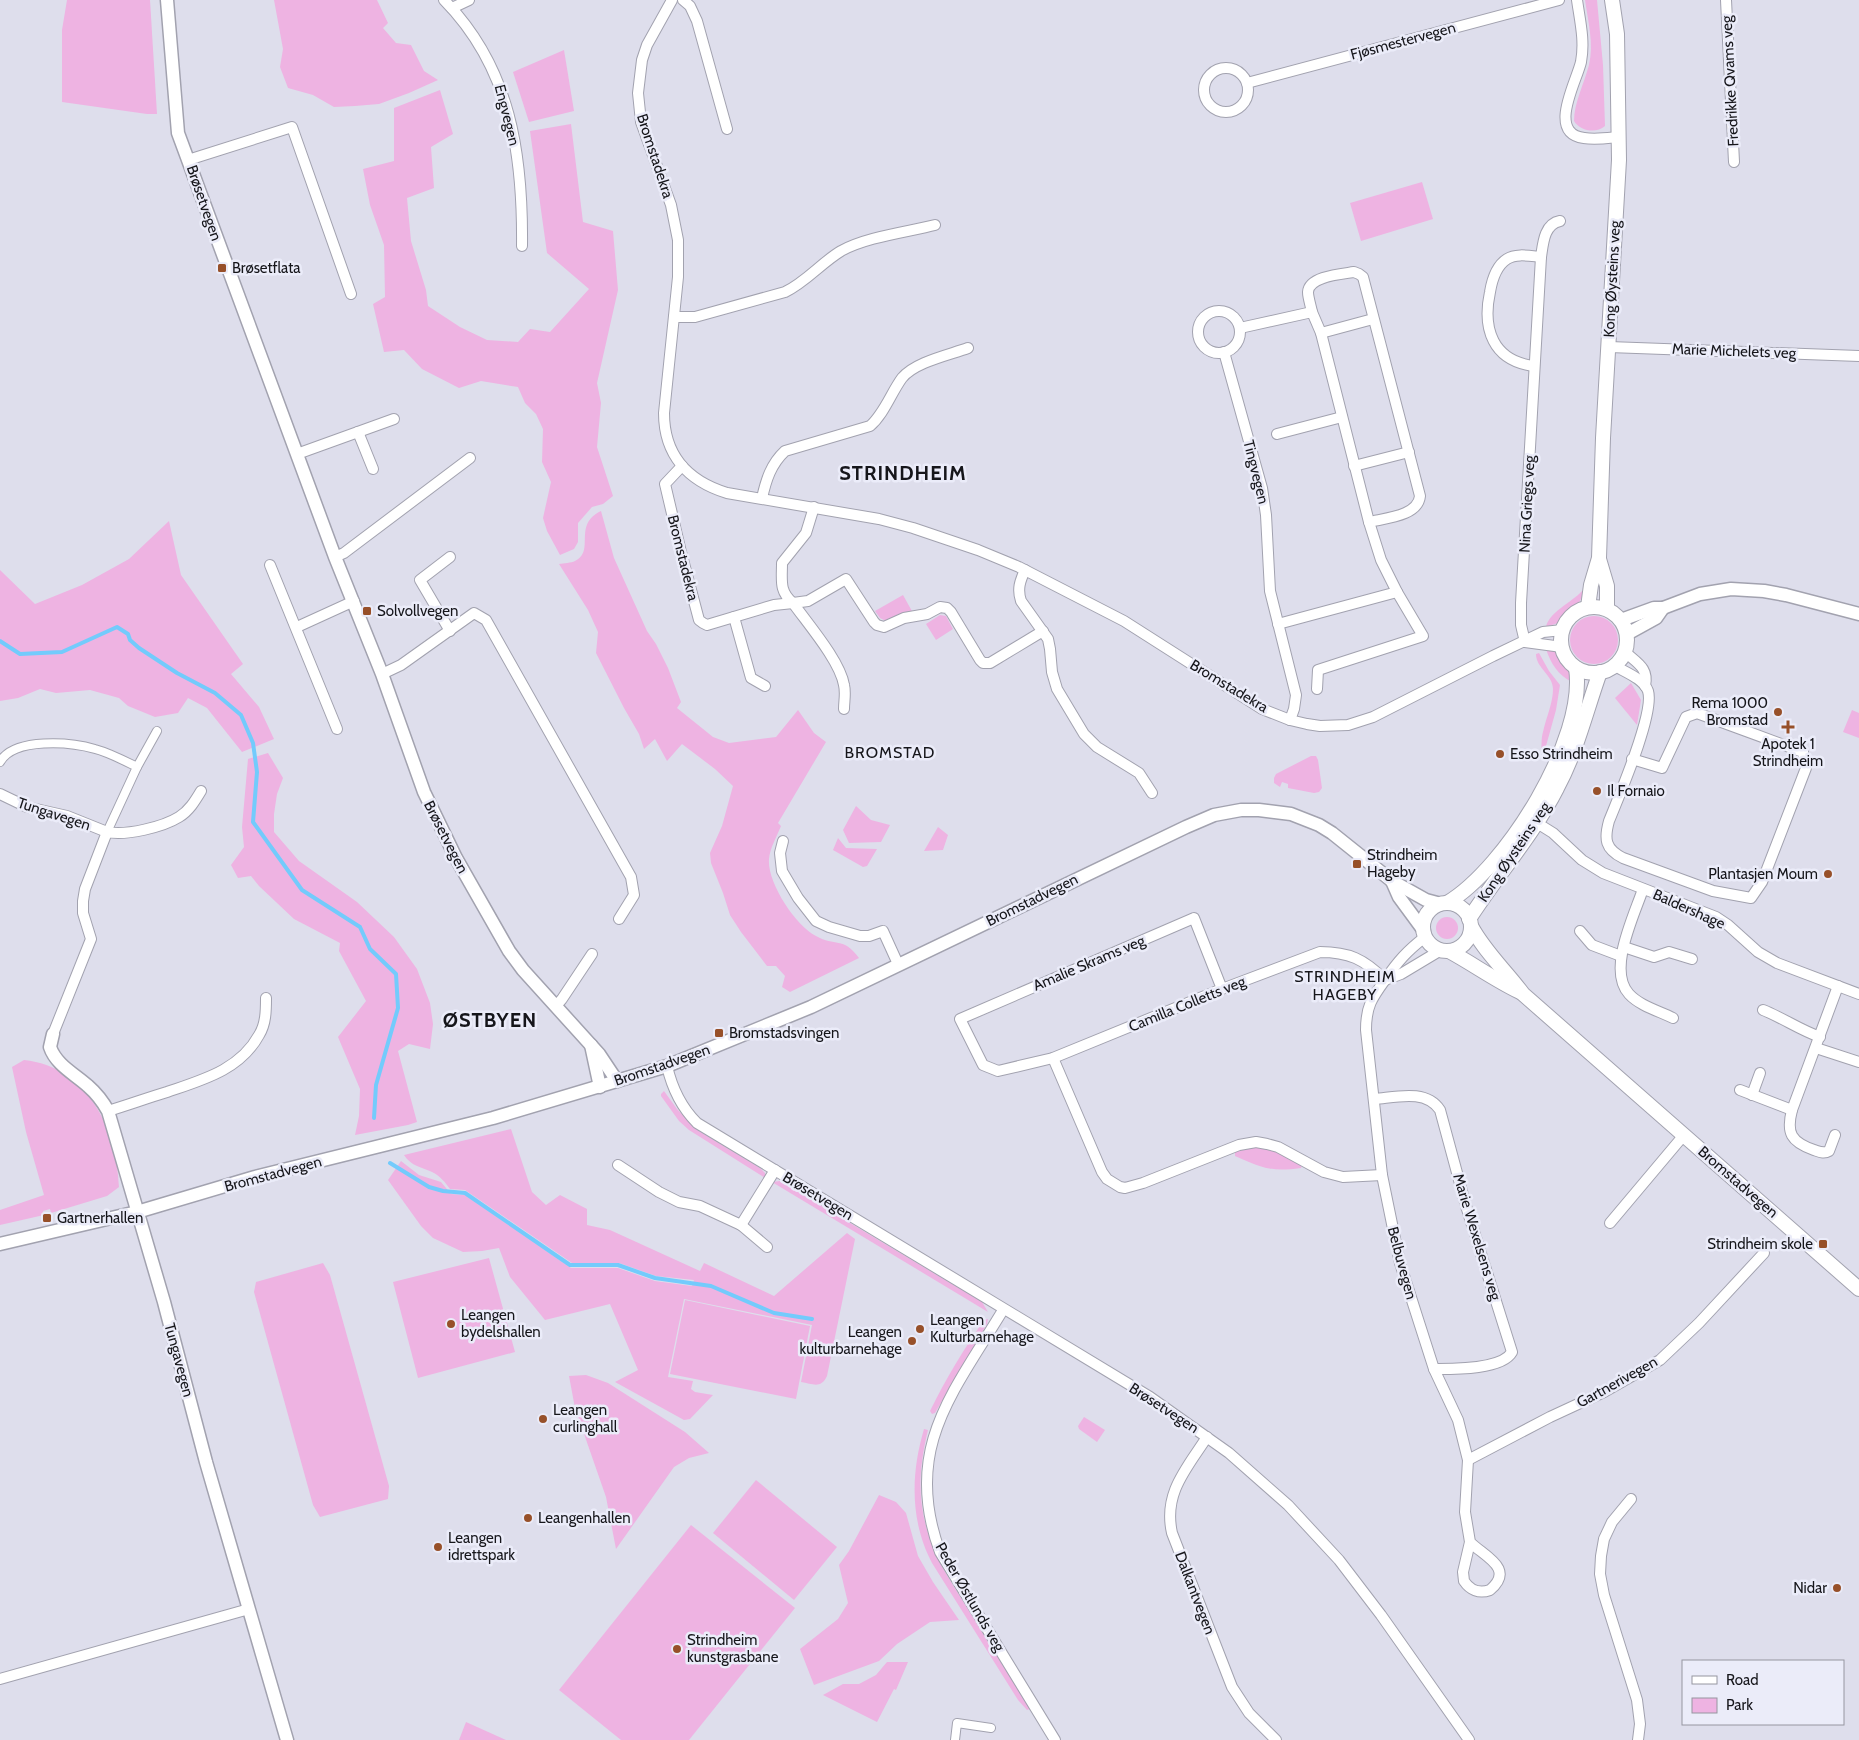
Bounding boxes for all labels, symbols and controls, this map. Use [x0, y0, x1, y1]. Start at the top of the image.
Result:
street label: Fredrikke Qvams veg [1718, 15, 1742, 147]
street label: Fjøsmestervegen [1348, 18, 1458, 64]
street label: Engvegen [491, 83, 523, 147]
street label: Bromstadekra [633, 111, 677, 201]
street label: Brøsetvegen [183, 163, 225, 243]
street label: Kong Øysteins veg [1600, 220, 1624, 338]
place label: Brøsetflata [232, 259, 301, 277]
marker: Brøsetflata [216, 262, 228, 274]
street label: Marie Michelets veg [1672, 340, 1797, 362]
street label: Tingvegen [1239, 438, 1273, 506]
street label: Nina Griegs veg [1515, 454, 1539, 553]
district label: STRINDHEIM [839, 461, 967, 485]
street label: Bromstadekra [664, 513, 703, 604]
place label: Solvollvegen [377, 602, 458, 620]
marker: Solvollvegen [361, 605, 373, 617]
street label: Bromstadekra [1187, 656, 1272, 717]
place label: Rema 1000 Bromstad [1692, 694, 1768, 729]
marker: Rema 1000 Bromstad [1772, 706, 1784, 718]
marker: Apotek 1 Strindheim [1782, 721, 1794, 733]
place label: Apotek 1 Strindheim [1753, 735, 1823, 770]
district label: BROMSTAD [845, 743, 935, 762]
place label: Esso Strindheim [1510, 745, 1613, 763]
marker: Esso Strindheim [1494, 748, 1506, 760]
place label: Il Fornaio [1607, 782, 1665, 800]
marker: Il Fornaio [1591, 785, 1603, 797]
street label: Tungavegen [15, 794, 93, 834]
street label: Brøsetvegen [420, 798, 472, 876]
street label: Kong Øysteins veg [1474, 798, 1554, 906]
place label: Strindheim Hageby [1367, 846, 1437, 881]
marker: Strindheim Hageby [1351, 858, 1363, 870]
place label: Plantasjen Moum [1708, 865, 1818, 883]
marker: Plantasjen Moum [1822, 868, 1834, 880]
street label: Bromstadvegen [983, 870, 1081, 930]
street label: Baldershage [1650, 885, 1728, 933]
street label: Amalie Skrams veg [1030, 931, 1148, 995]
district label: STRINDHEIM HAGEBY [1294, 967, 1396, 1004]
street label: Camilla Colletts veg [1126, 972, 1249, 1036]
district label: ØSTBYEN [443, 1008, 537, 1032]
place label: Bromstadsvingen [729, 1024, 839, 1042]
marker: Bromstadsvingen [713, 1027, 725, 1039]
street label: Bromstadvegen [612, 1040, 712, 1090]
street label: Bromstadvegen [1694, 1142, 1782, 1222]
street label: Bromstadvegen [222, 1152, 324, 1196]
street label: Brøsetvegen [779, 1168, 857, 1224]
street label: Marie Wexelsens veg [1449, 1171, 1505, 1303]
place label: Gartnerhallen [57, 1209, 143, 1227]
marker: Gartnerhallen [41, 1212, 53, 1224]
street label: Belbuvegen [1384, 1225, 1420, 1301]
place label: Strindheim skole [1707, 1235, 1813, 1253]
marker: Strindheim skole [1817, 1238, 1829, 1250]
place label: Leangen bydelshallen [461, 1306, 541, 1341]
place label: Leangen Kulturbarnehage [930, 1311, 1034, 1346]
marker: Leangen bydelshallen [445, 1318, 457, 1330]
street label: Tungavegen [160, 1321, 198, 1399]
place label: Leangen kulturbarnehage [799, 1323, 902, 1358]
marker: Leangen Kulturbarnehage [914, 1323, 926, 1335]
marker: Leangen kulturbarnehage [906, 1335, 918, 1347]
street label: Gartnerivegen [1573, 1352, 1661, 1412]
street label: Brøsetvegen [1126, 1379, 1202, 1437]
place label: Leangen curlinghall [553, 1401, 618, 1436]
marker: Leangen curlinghall [537, 1413, 549, 1425]
place label: Leangenhallen [538, 1509, 631, 1527]
marker: Leangenhallen [522, 1512, 534, 1524]
place label: Leangen idrettspark [448, 1529, 515, 1564]
street label: Peder Østlunds veg [931, 1539, 1009, 1655]
marker: Leangen idrettspark [432, 1541, 444, 1553]
street label: Dalkantvegen [1171, 1549, 1219, 1637]
place label: Nidar [1793, 1579, 1827, 1597]
marker: Nidar [1831, 1582, 1843, 1594]
place label: Strindheim kunstgrasbane [687, 1631, 779, 1666]
marker: Strindheim kunstgrasbane [671, 1643, 683, 1655]
legend [1682, 1660, 1844, 1725]
text: Road [1726, 1671, 1759, 1689]
text: Park [1726, 1696, 1753, 1714]

